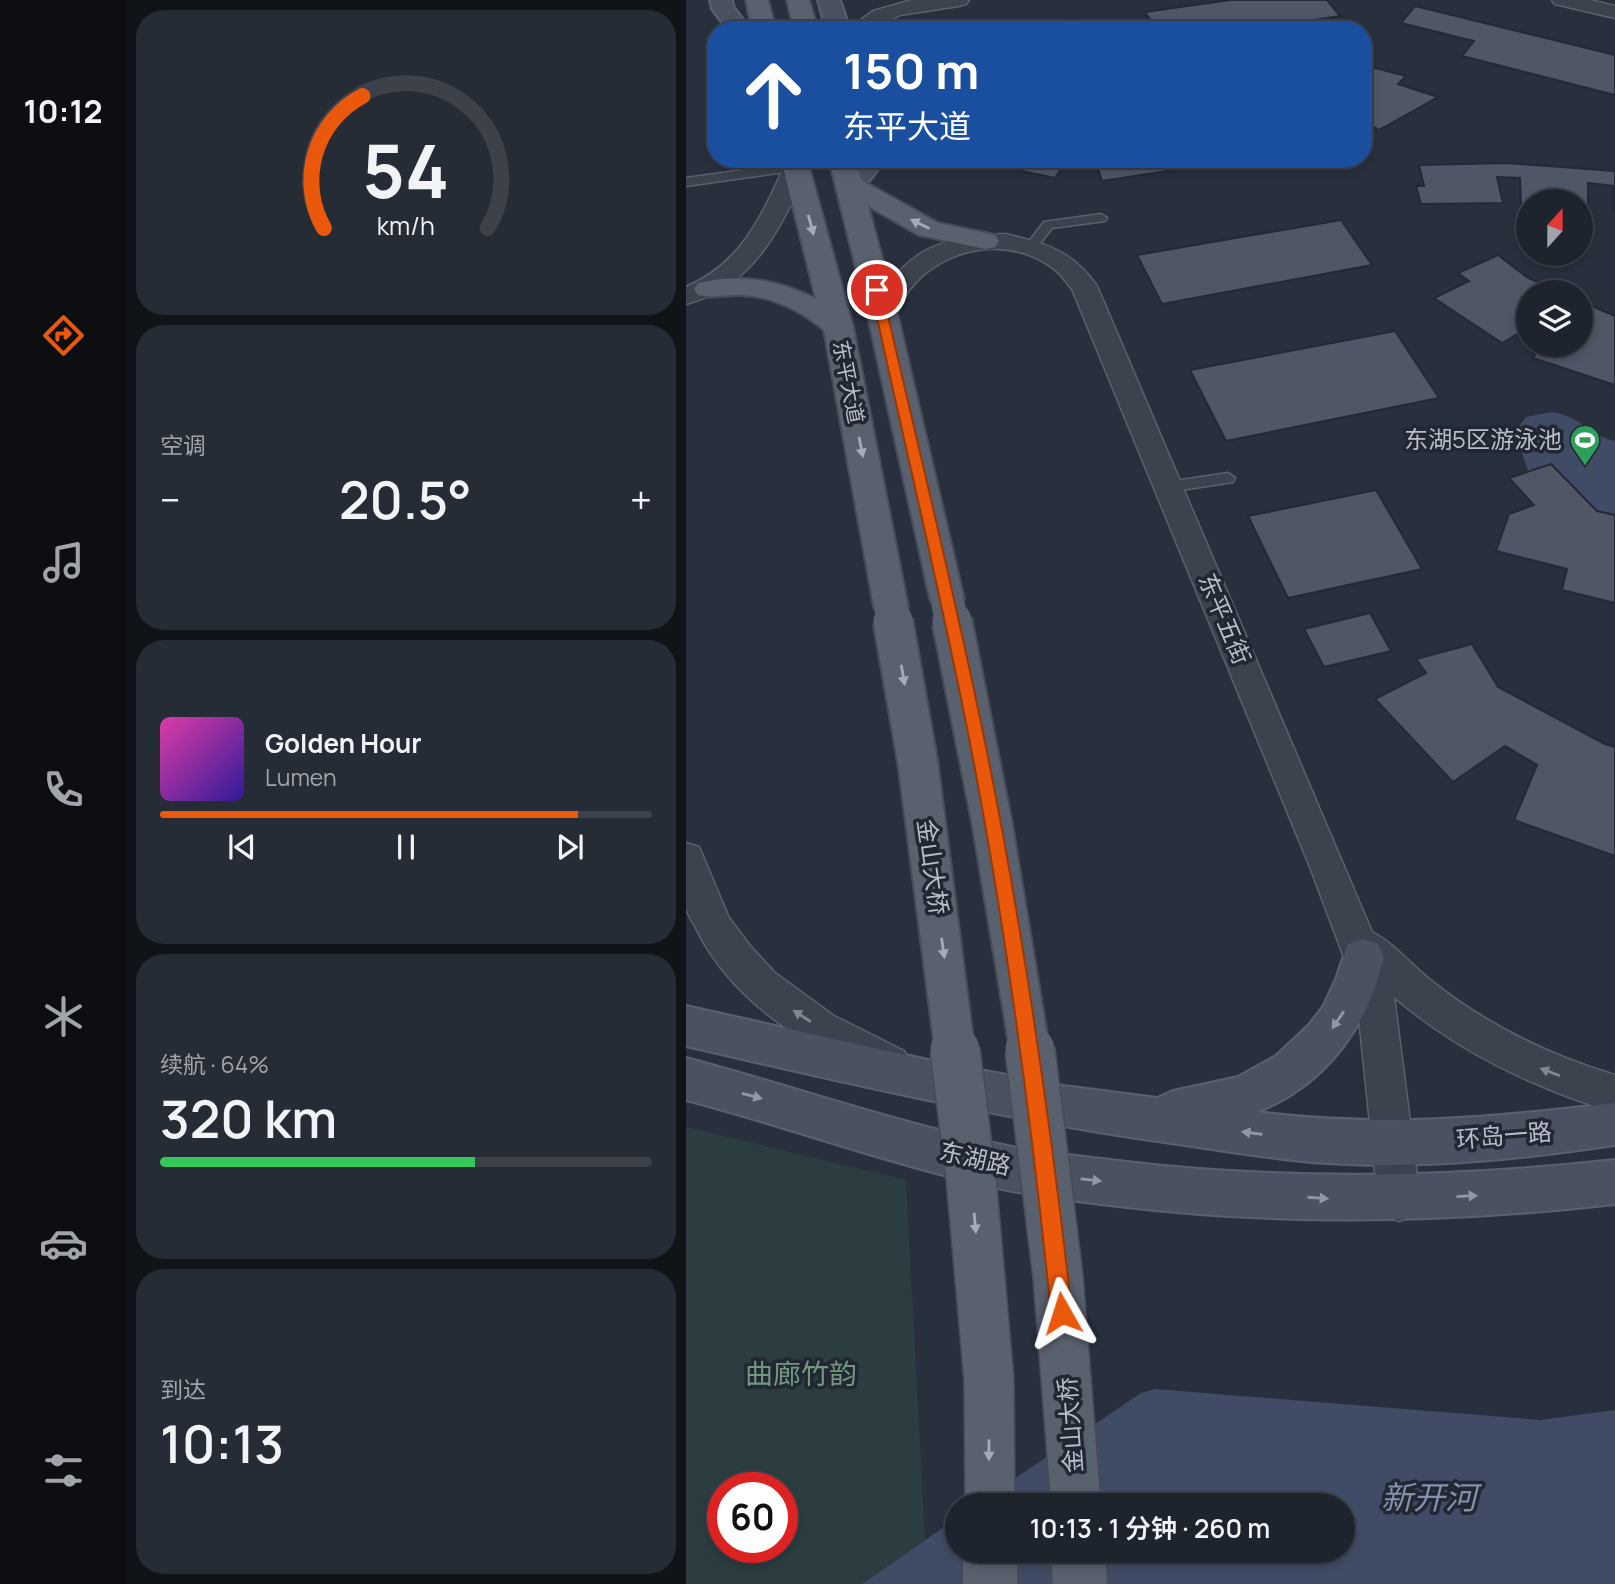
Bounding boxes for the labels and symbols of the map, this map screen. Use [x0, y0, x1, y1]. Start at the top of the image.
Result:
north arrow [1516, 189, 1592, 266]
one-way arrow [806, 214, 817, 236]
one-way arrow [910, 219, 930, 230]
pin [847, 260, 907, 320]
street label: 东平大道 [827, 338, 871, 426]
place label: 东湖5区游泳池 [1404, 422, 1562, 455]
sports icon: 东湖5区游泳池 [1568, 423, 1602, 467]
one-way arrow [855, 436, 866, 458]
street label: 东平五街 [1191, 568, 1259, 669]
one-way arrow [897, 664, 908, 686]
street label: 金山大桥 [910, 817, 957, 917]
one-way arrow [937, 937, 948, 959]
one-way arrow [793, 1009, 811, 1023]
one-way arrow [1331, 1011, 1345, 1029]
one-way arrow [1540, 1066, 1561, 1077]
one-way arrow [741, 1091, 763, 1102]
street label: 环岛一路 [1455, 1114, 1553, 1155]
one-way arrow [1241, 1127, 1263, 1138]
street label: 东湖路 [937, 1133, 1014, 1182]
one-way arrow [1080, 1175, 1102, 1186]
one-way arrow [1456, 1191, 1478, 1202]
one-way arrow [1307, 1193, 1329, 1204]
one-way arrow [970, 1212, 981, 1234]
position arrow [1025, 1276, 1099, 1350]
park label: 曲廊竹韵 [745, 1354, 857, 1392]
street label: 金山大桥 [1050, 1376, 1089, 1474]
one-way arrow [983, 1439, 995, 1461]
speed limit sign: 60 [707, 1472, 798, 1563]
water label: 新开河 [1381, 1475, 1483, 1519]

